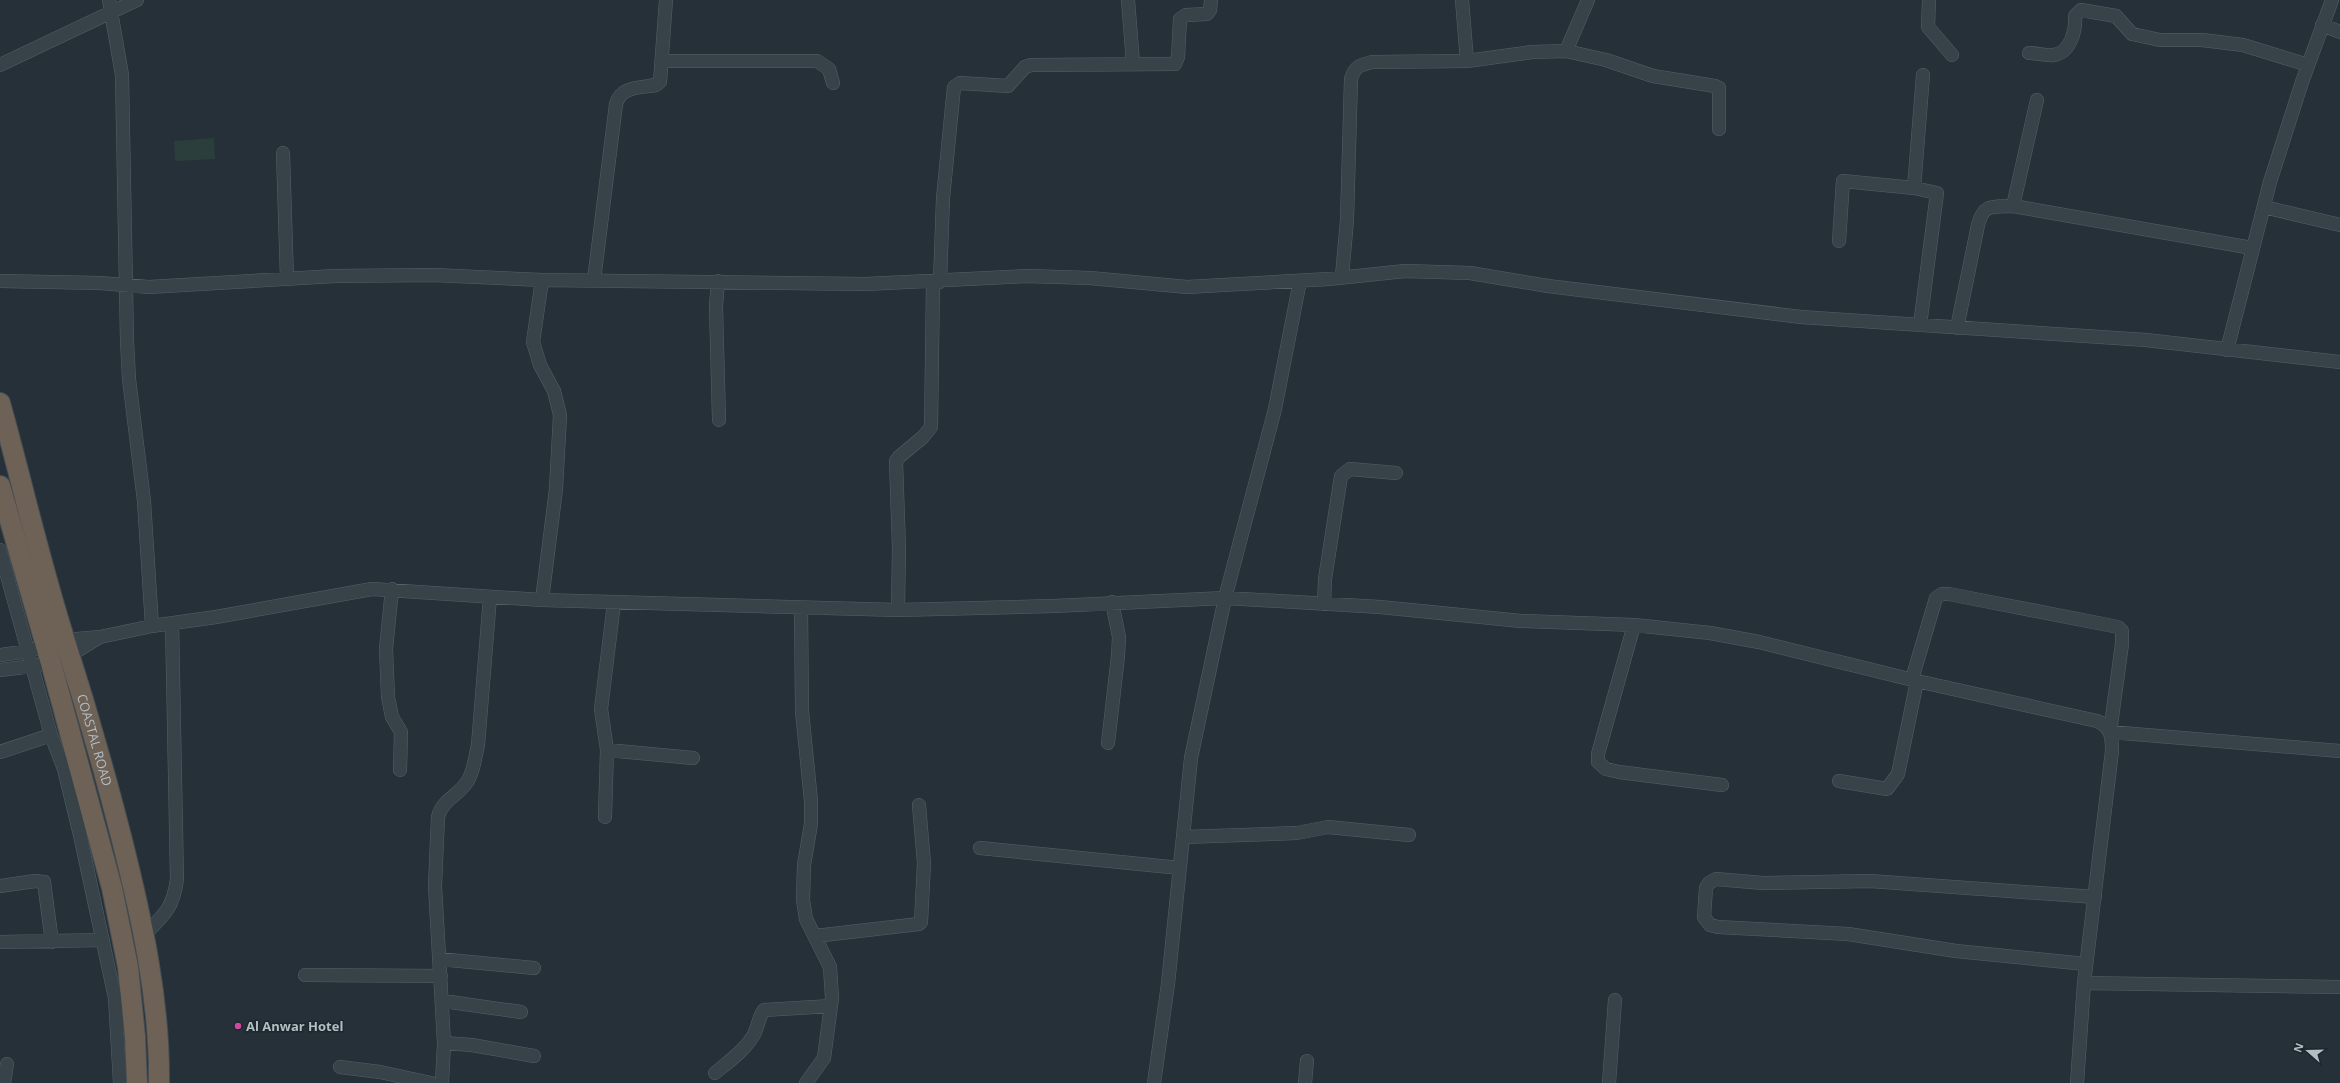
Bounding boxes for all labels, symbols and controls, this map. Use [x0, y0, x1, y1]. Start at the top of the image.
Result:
street label: COASTAL ROAD [73, 692, 116, 788]
place label: Al Anwar Hotel [246, 1017, 343, 1035]
marker: Al Anwar Hotel [233, 1021, 243, 1031]
north arrow [2288, 1031, 2328, 1071]
text: N [2290, 1041, 2307, 1054]

